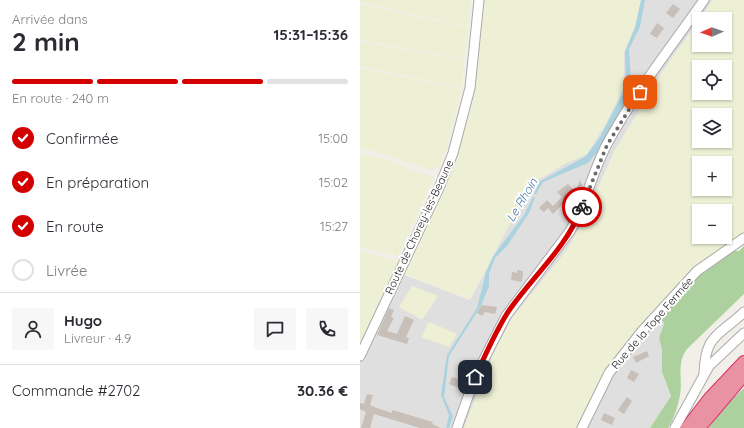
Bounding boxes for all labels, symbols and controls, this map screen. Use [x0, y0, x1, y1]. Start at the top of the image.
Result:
text: Arrivée dans [12, 11, 88, 27]
north arrow [692, 12, 732, 52]
map controls [692, 12, 732, 244]
text: 2 min [12, 25, 80, 58]
text: 15:31–15:36 [273, 25, 348, 44]
button: locate [692, 60, 732, 100]
pin [623, 75, 657, 109]
icon: bag [629, 81, 651, 103]
text: En route · 240 m [12, 90, 109, 106]
button: layers [692, 108, 732, 148]
icon: check [12, 127, 34, 149]
text: Confirmée [46, 129, 119, 148]
text: 15:00 [318, 130, 348, 146]
button: + [692, 156, 732, 196]
street label: Route de Chorey-les-Beaune [382, 158, 456, 296]
icon: check [12, 171, 34, 193]
text: En préparation [46, 173, 149, 192]
text: 15:02 [319, 174, 348, 190]
water label: Le Rhoin [503, 174, 541, 224]
courier [562, 187, 602, 227]
icon: bike [571, 196, 593, 218]
button: − [692, 204, 732, 244]
icon: check [12, 215, 34, 237]
text: En route [46, 217, 104, 236]
text: 15:27 [320, 218, 348, 234]
text: Livrée [46, 261, 88, 280]
street label: Rue de la Tope Fermée [608, 274, 696, 372]
button: person [12, 308, 54, 350]
button: chat [254, 308, 296, 350]
button: phone [306, 308, 348, 350]
text: Hugo [64, 311, 102, 330]
text: Livreur · 4.9 [64, 330, 131, 346]
pin [458, 360, 492, 394]
icon: home [464, 366, 486, 388]
text: Commande #2702 [12, 381, 140, 400]
text: 30.36 € [297, 381, 348, 400]

